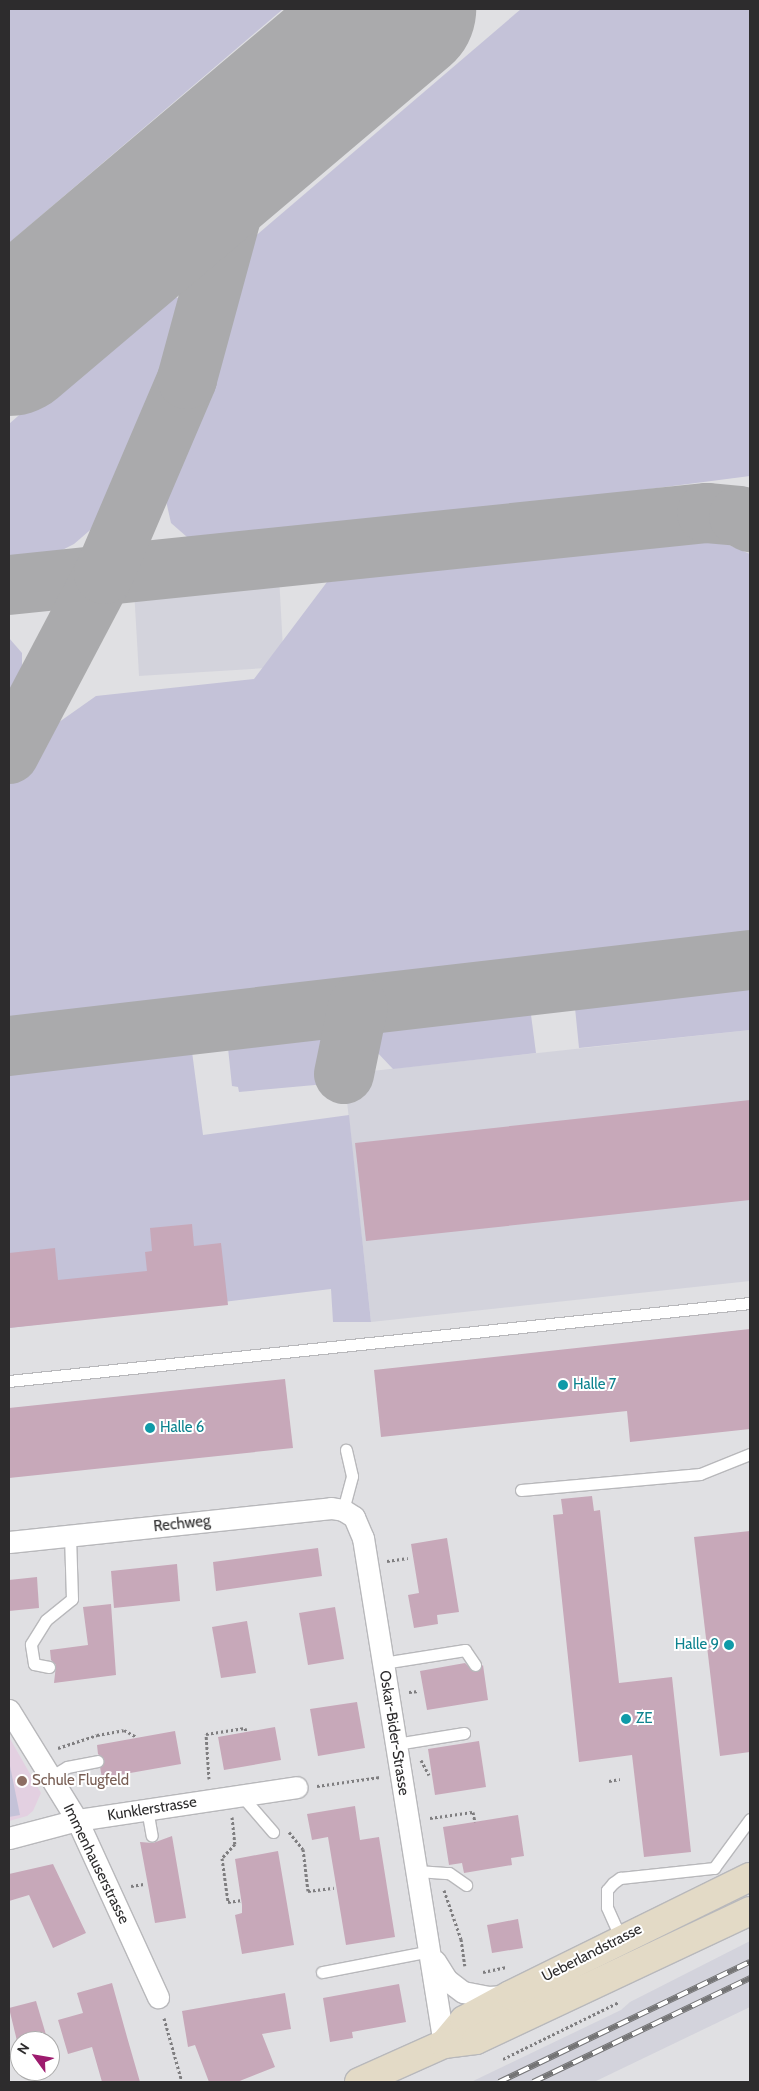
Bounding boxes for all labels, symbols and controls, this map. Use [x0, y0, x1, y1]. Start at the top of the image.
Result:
place label: Halle 7 [573, 1376, 616, 1394]
marker: Halle 7 [557, 1379, 569, 1391]
place label: Halle 6 [160, 1419, 204, 1437]
marker: Halle 6 [144, 1422, 156, 1434]
street label: Rechweg [153, 1512, 211, 1536]
place label: Halle 9 [675, 1636, 719, 1654]
marker: Halle 9 [723, 1639, 735, 1651]
street label: Oskar-Bider-Strasse [375, 1669, 413, 1797]
place label: ZE [636, 1710, 653, 1728]
marker: ZE [620, 1713, 632, 1725]
place label: Schule Flugfeld [32, 1772, 129, 1790]
marker: Schule Flugfeld [16, 1775, 28, 1787]
street label: Kunklerstrasse [106, 1793, 198, 1825]
street label: Immenhauserstrasse [59, 1801, 133, 1927]
street label: Ueberlandstrasse [539, 1920, 645, 1986]
north arrow [10, 2031, 60, 2081]
text: N [13, 2040, 33, 2058]

